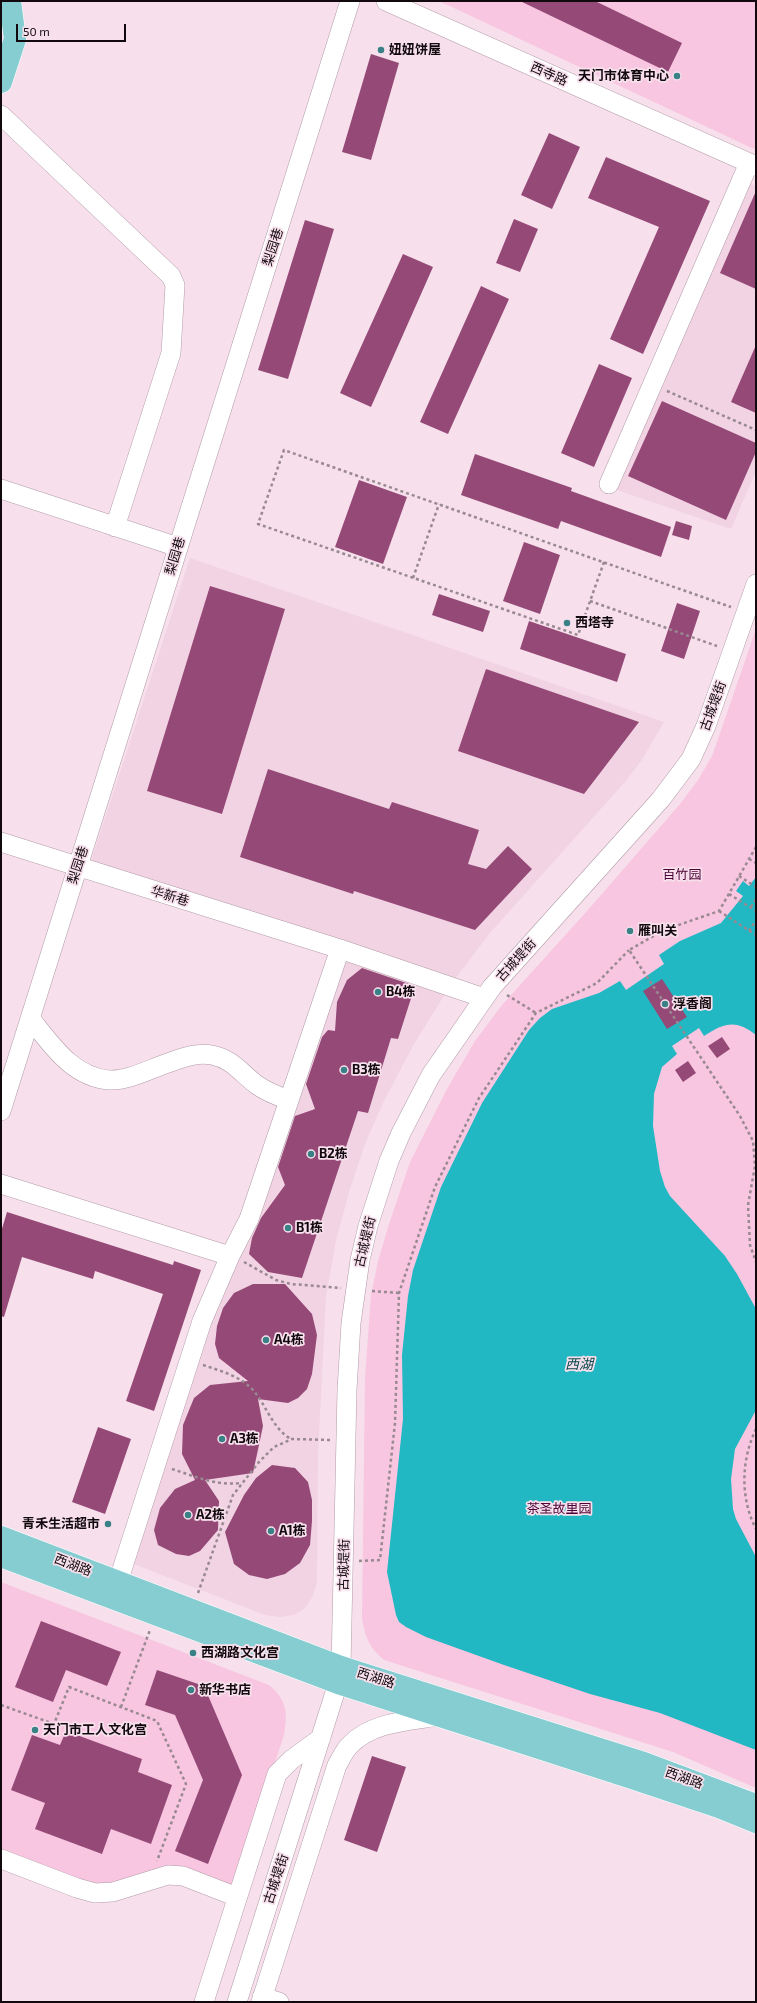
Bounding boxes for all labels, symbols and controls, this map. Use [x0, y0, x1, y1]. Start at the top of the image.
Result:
scale bar [18, 16, 128, 42]
text: 50 m [23, 24, 50, 38]
place label: 妞妞饼屋 [389, 42, 441, 58]
marker: 妞妞饼屋 [376, 45, 386, 55]
street label: 西寺路 [528, 59, 570, 89]
place label: 天门市体育中心 [578, 68, 669, 84]
marker: 天门市体育中心 [672, 71, 682, 81]
street label: 梨园巷 [260, 226, 286, 268]
street label: 梨园巷 [162, 535, 188, 577]
place label: 西塔寺 [575, 615, 614, 631]
marker: 西塔寺 [562, 618, 572, 628]
street label: 古城堤街 [697, 679, 729, 733]
street label: 梨园巷 [65, 844, 91, 886]
park label: 百竹园 [663, 867, 701, 883]
street label: 华新巷 [149, 883, 191, 909]
place label: 雁叫关 [638, 923, 677, 939]
marker: 雁叫关 [625, 926, 635, 936]
street label: 古城堤街 [493, 935, 539, 985]
place label: B4栋 [386, 984, 416, 1000]
marker: B4栋 [373, 987, 383, 997]
place label: 浮香阁 [673, 996, 712, 1012]
marker: 浮香阁 [660, 999, 670, 1009]
place label: B3栋 [352, 1062, 381, 1078]
marker: B3栋 [339, 1065, 349, 1075]
place label: B2栋 [319, 1146, 348, 1162]
marker: B2栋 [306, 1149, 316, 1159]
street label: 古城堤街 [352, 1215, 378, 1269]
place label: B1栋 [296, 1220, 323, 1236]
marker: B1栋 [283, 1223, 293, 1233]
place label: A4栋 [274, 1332, 304, 1348]
marker: A4栋 [261, 1335, 271, 1345]
water label: 西湖 [565, 1356, 593, 1372]
place label: A3栋 [230, 1431, 259, 1447]
marker: A3栋 [217, 1434, 227, 1444]
park label: 茶圣故里园 [527, 1501, 591, 1517]
place label: A2栋 [196, 1507, 225, 1523]
marker: A2栋 [183, 1510, 193, 1520]
place label: 青禾生活超市 [22, 1516, 100, 1532]
marker: 青禾生活超市 [103, 1519, 113, 1529]
place label: A1栋 [279, 1523, 306, 1539]
marker: A1栋 [266, 1526, 276, 1536]
street label: 古城堤街 [336, 1539, 352, 1591]
street label: 西湖路 [52, 1551, 94, 1579]
place label: 西湖路文化宫 [201, 1645, 279, 1661]
marker: 西湖路文化宫 [188, 1648, 198, 1658]
street label: 西湖路 [355, 1665, 397, 1691]
place label: 新华书店 [199, 1682, 251, 1698]
marker: 新华书店 [186, 1685, 196, 1695]
place label: 天门市工人文化宫 [43, 1722, 147, 1738]
marker: 天门市工人文化宫 [30, 1725, 40, 1735]
street label: 西湖路 [663, 1764, 705, 1792]
street label: 古城堤街 [261, 1852, 291, 1906]

